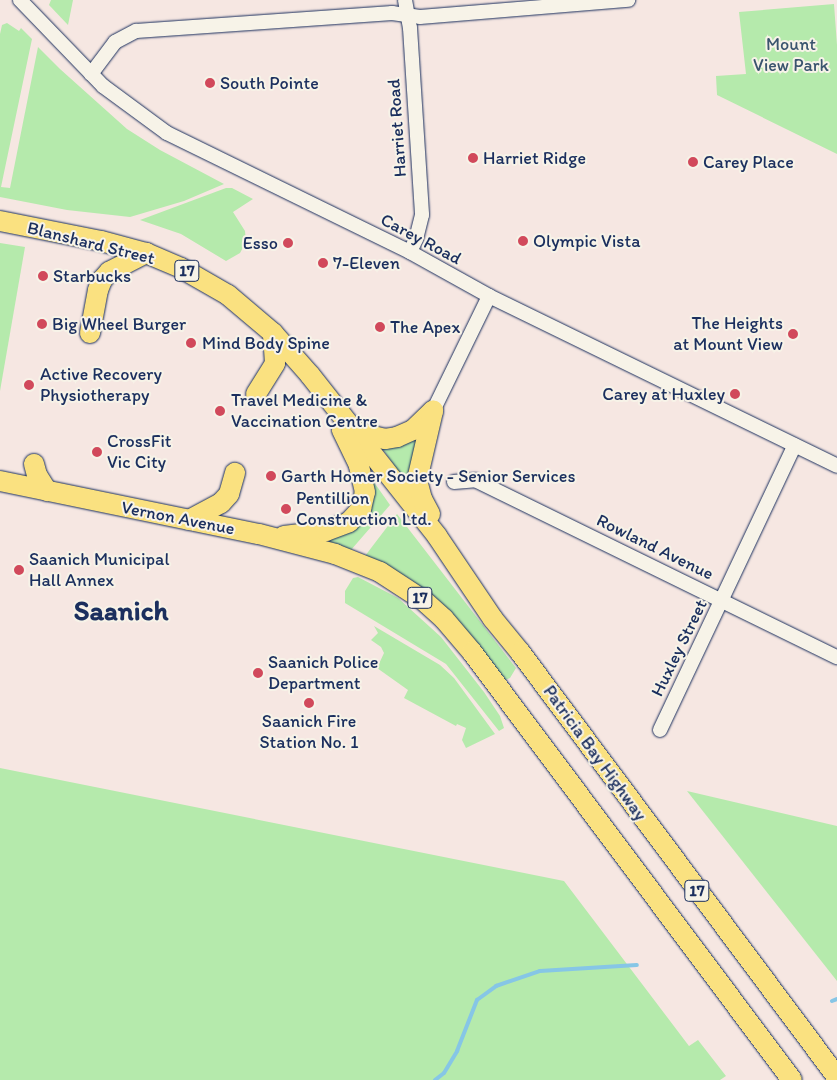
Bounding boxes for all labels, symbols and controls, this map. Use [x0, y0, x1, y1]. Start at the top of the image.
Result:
park label: Mount View Park [753, 34, 829, 76]
place label: South Pointe [220, 72, 318, 94]
marker: South Pointe [204, 77, 216, 89]
street label: Harriet Road [383, 78, 411, 178]
place label: Harriet Ridge [483, 147, 586, 169]
place label: Carey Place [703, 151, 794, 173]
marker: Harriet Ridge [467, 152, 479, 164]
marker: Carey Place [687, 156, 699, 168]
street label: Carey Road [377, 209, 465, 269]
street label: Blanshard Street [25, 217, 157, 269]
place label: Olympic Vista [533, 230, 640, 252]
place label: Esso [243, 232, 278, 254]
marker: Olympic Vista [517, 235, 529, 247]
marker: Esso [282, 237, 294, 249]
place label: 7-Eleven [333, 252, 400, 274]
marker: 7-Eleven [317, 257, 329, 269]
road number: 17 [173, 258, 201, 284]
place label: Starbucks [53, 265, 131, 287]
marker: Starbucks [37, 270, 49, 282]
place label: Big Wheel Burger [52, 313, 186, 335]
place label: The Heights at Mount View [673, 313, 783, 356]
place label: The Apex [390, 316, 461, 338]
marker: Big Wheel Burger [36, 318, 48, 330]
marker: The Apex [374, 321, 386, 333]
marker: The Heights at Mount View [787, 328, 799, 340]
place label: Mind Body Spine [202, 332, 330, 354]
marker: Mind Body Spine [184, 336, 198, 350]
place label: Active Recovery Physiotherapy [40, 364, 162, 406]
marker: Active Recovery Physiotherapy [22, 378, 36, 392]
place label: Carey at Huxley [602, 383, 725, 405]
marker: Carey at Huxley [729, 388, 741, 400]
place label: Travel Medicine & Vaccination Centre [231, 390, 378, 432]
marker: Travel Medicine & Vaccination Centre [213, 404, 227, 418]
place label: CrossFit Vic City [107, 431, 172, 474]
marker: CrossFit Vic City [91, 446, 103, 458]
place label: Garth Homer Society - Senior Services [281, 465, 575, 487]
marker: Garth Homer Society - Senior Services [265, 470, 277, 482]
place label: Pentillion Construction Ltd. [296, 488, 432, 530]
street label: Vernon Avenue [120, 496, 236, 540]
marker: Pentillion Construction Ltd. [280, 503, 292, 515]
street label: Rowland Avenue [593, 510, 717, 584]
place label: Saanich Municipal Hall Annex [29, 549, 170, 592]
marker: Saanich Municipal Hall Annex [13, 564, 25, 576]
road number: 17 [406, 584, 434, 612]
district label: Saanich [74, 593, 168, 627]
street label: Huxley Street [646, 596, 712, 700]
place label: Saanich Police Department [268, 652, 378, 694]
marker: Saanich Police Department [252, 667, 264, 679]
street label: Patricia Bay Highway [539, 681, 651, 825]
marker: Saanich Fire Station No. 1 [303, 697, 315, 709]
place label: Saanich Fire Station No. 1 [259, 711, 359, 754]
road number: 17 [683, 878, 711, 904]

